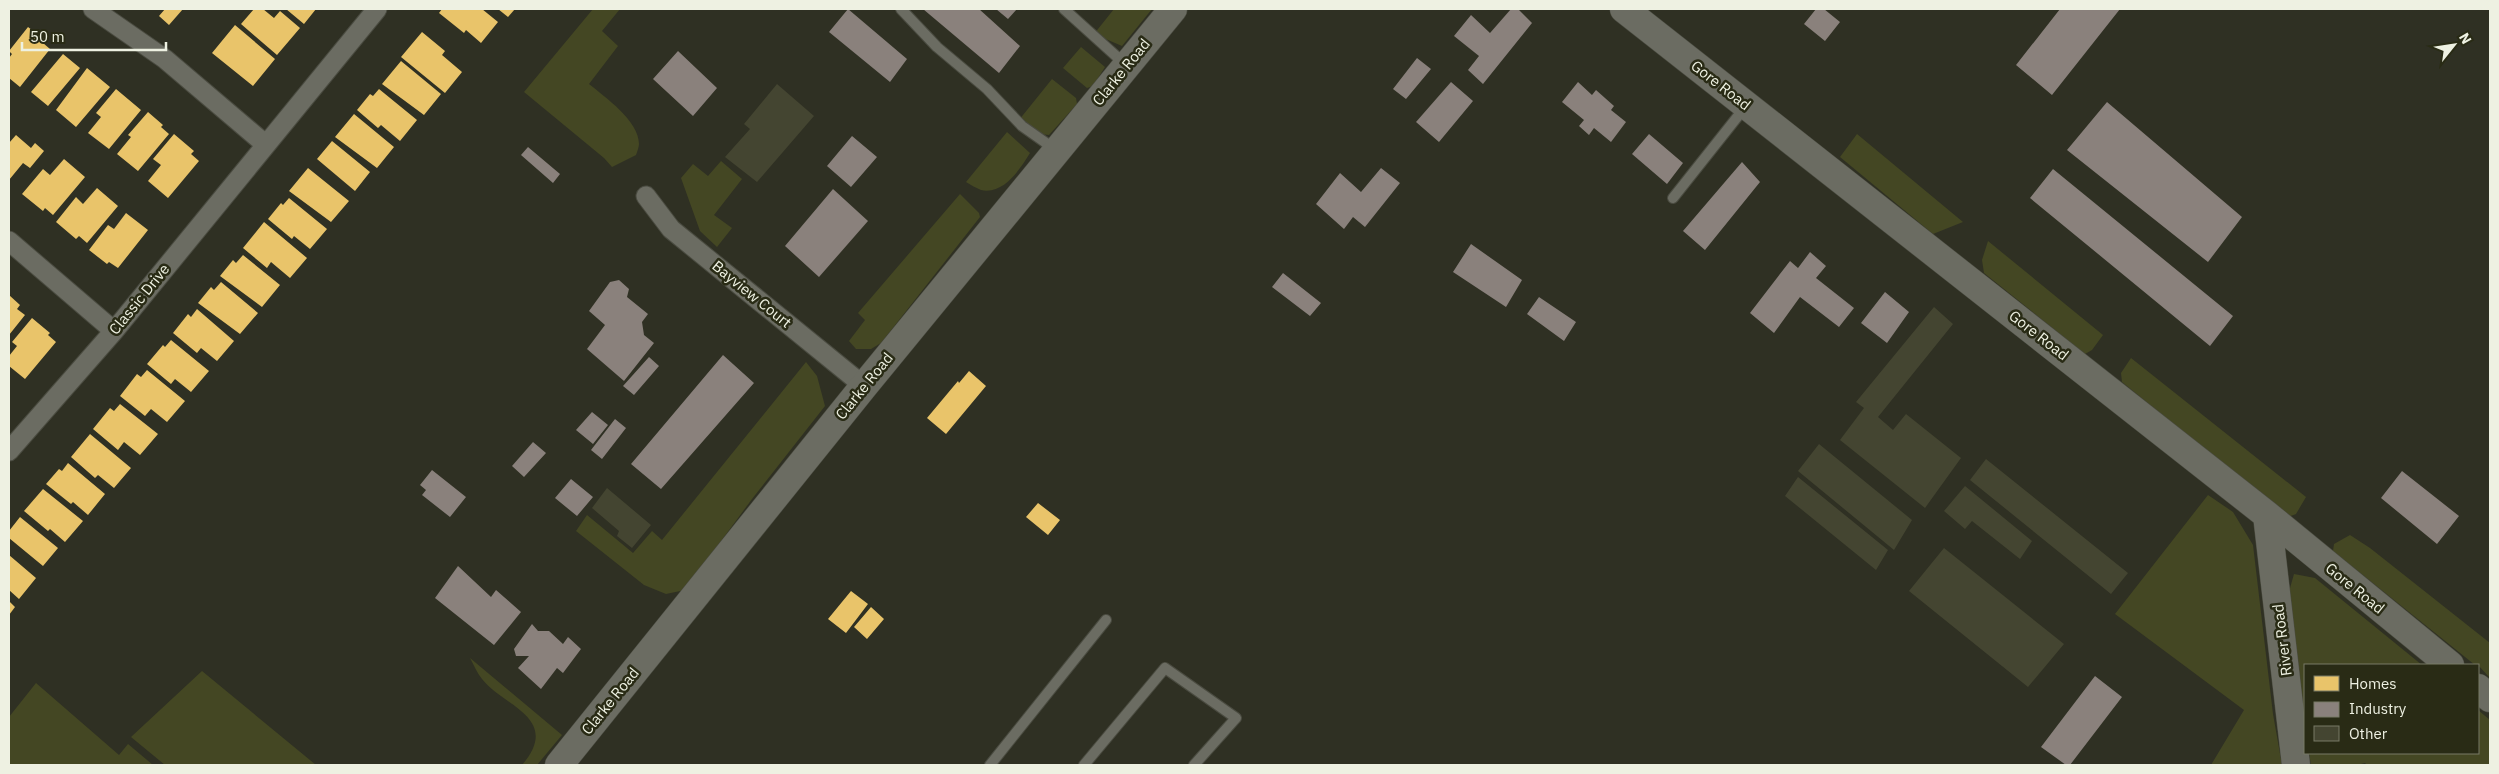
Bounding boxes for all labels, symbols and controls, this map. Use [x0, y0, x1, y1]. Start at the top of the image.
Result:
scale bar [22, 20, 166, 52]
north arrow [2429, 20, 2479, 70]
text: 50 m [30, 27, 65, 46]
text: N [2455, 30, 2476, 47]
street label: Clarke Road [1088, 35, 1154, 109]
street label: Gore Road [1687, 56, 1755, 114]
street label: Bayview Court [708, 256, 796, 332]
street label: Classic Drive [105, 260, 173, 338]
street label: Gore Road [2005, 306, 2073, 364]
street label: Clarke Road [831, 349, 897, 423]
street label: Gore Road [2322, 558, 2388, 618]
street label: River Road [2268, 603, 2296, 677]
street label: Clarke Road [577, 664, 643, 738]
legend [2304, 664, 2479, 754]
text: Homes [2349, 674, 2397, 693]
text: Industry [2349, 699, 2407, 718]
text: Other [2349, 724, 2388, 743]

